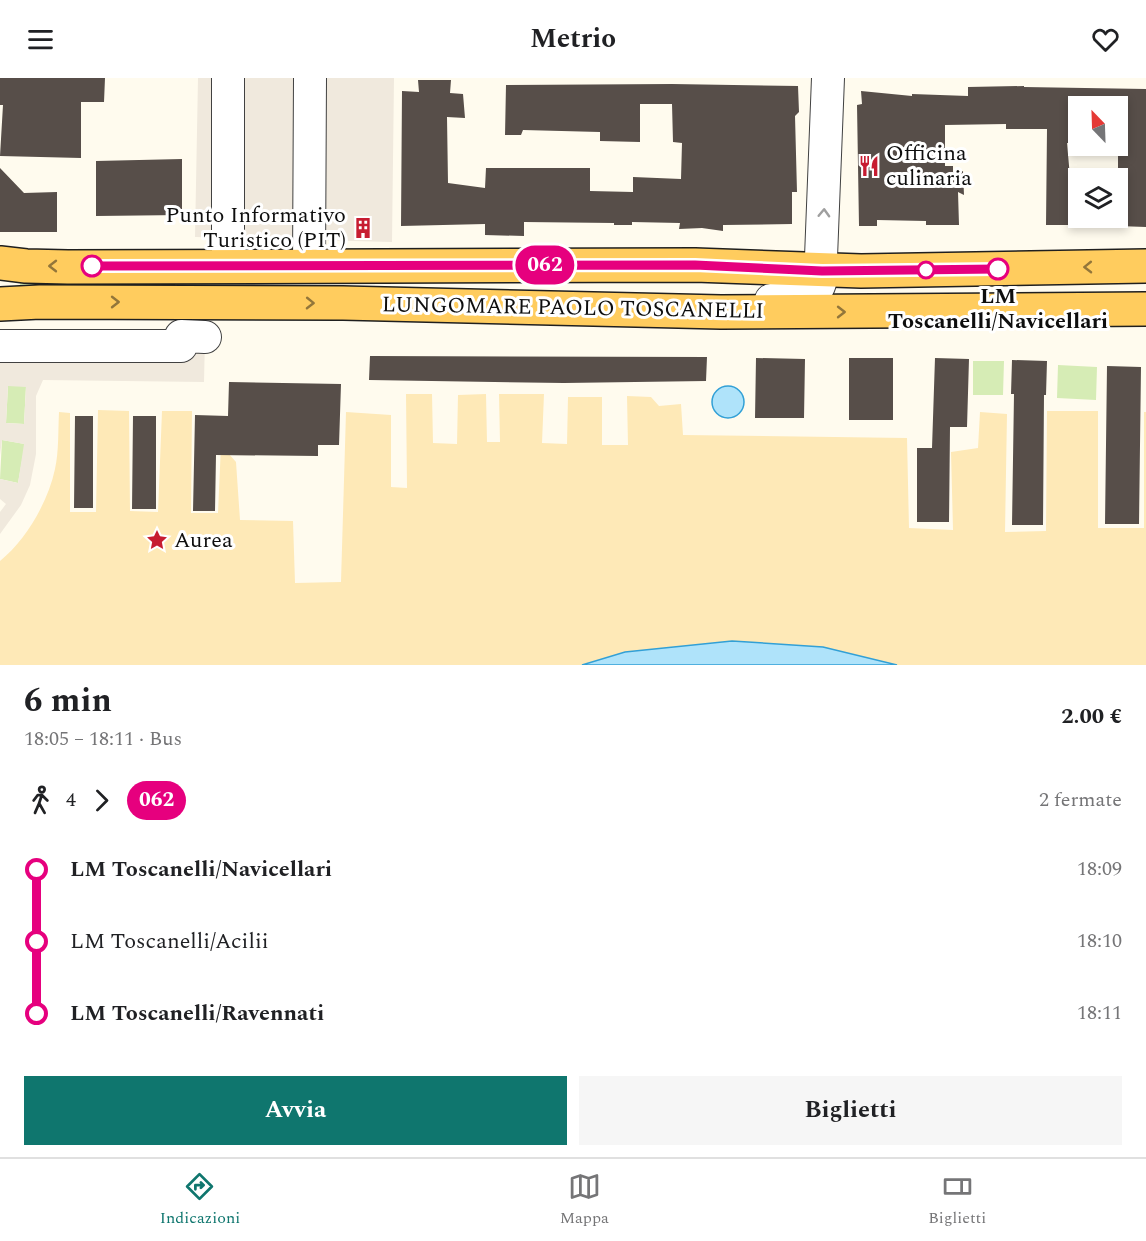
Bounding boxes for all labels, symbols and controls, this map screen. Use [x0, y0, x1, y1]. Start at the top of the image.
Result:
text: Metrio [530, 18, 616, 60]
icon: menu [24, 23, 57, 56]
icon: heart [1089, 23, 1122, 56]
north arrow [1068, 96, 1128, 156]
map controls [1068, 96, 1128, 228]
place label: Officina culinaria [886, 137, 972, 195]
restaurant icon: Officina culinaria [857, 154, 881, 178]
button: layers [1068, 168, 1128, 228]
place label: Punto Informativo Turistico (PIT) [166, 199, 346, 257]
one-way arrow [818, 208, 830, 217]
building icon: Punto Informativo Turistico (PIT) [351, 216, 375, 240]
line badge: 062 [510, 246, 580, 285]
text: 062 [527, 249, 563, 281]
unlabelled marker [81, 255, 103, 277]
marker: LM Toscanelli/Navicellari [987, 258, 1009, 280]
one-way arrow [48, 260, 57, 273]
unlabelled marker [917, 261, 935, 279]
one-way arrow [1083, 261, 1092, 273]
place label: LM Toscanelli/Navicellari [888, 280, 1108, 338]
street label: LUNGOMARE PAOLO TOSCANELLI [382, 288, 764, 328]
one-way arrow [110, 296, 119, 308]
one-way arrow [305, 297, 314, 309]
one-way arrow [836, 306, 845, 318]
place label: Aurea [174, 524, 233, 557]
place icon: Aurea [145, 528, 169, 552]
text: 6 min [24, 676, 112, 726]
text: 2.00 € [1061, 700, 1122, 733]
text: 18:05 – 18:11 · Bus [24, 724, 182, 754]
icon: walk [24, 784, 57, 817]
icon: forward [85, 784, 118, 817]
text: 062 [139, 784, 174, 816]
text: 4 [66, 785, 76, 815]
text: 2 fermate [1039, 785, 1122, 815]
text: LM Toscanelli/Navicellari [70, 853, 332, 886]
text: 18:09 [1077, 854, 1122, 884]
text: LM Toscanelli/Acilii [70, 925, 269, 958]
text: 18:10 [1077, 926, 1122, 956]
text: LM Toscanelli/Ravennati [70, 997, 324, 1030]
text: 18:11 [1077, 998, 1122, 1028]
button: Avvia [24, 1076, 567, 1145]
button: Biglietti [579, 1076, 1122, 1145]
tab: Indicazioni [160, 1170, 240, 1230]
tab: Mappa [560, 1170, 609, 1230]
tab: Biglietti [928, 1170, 986, 1230]

